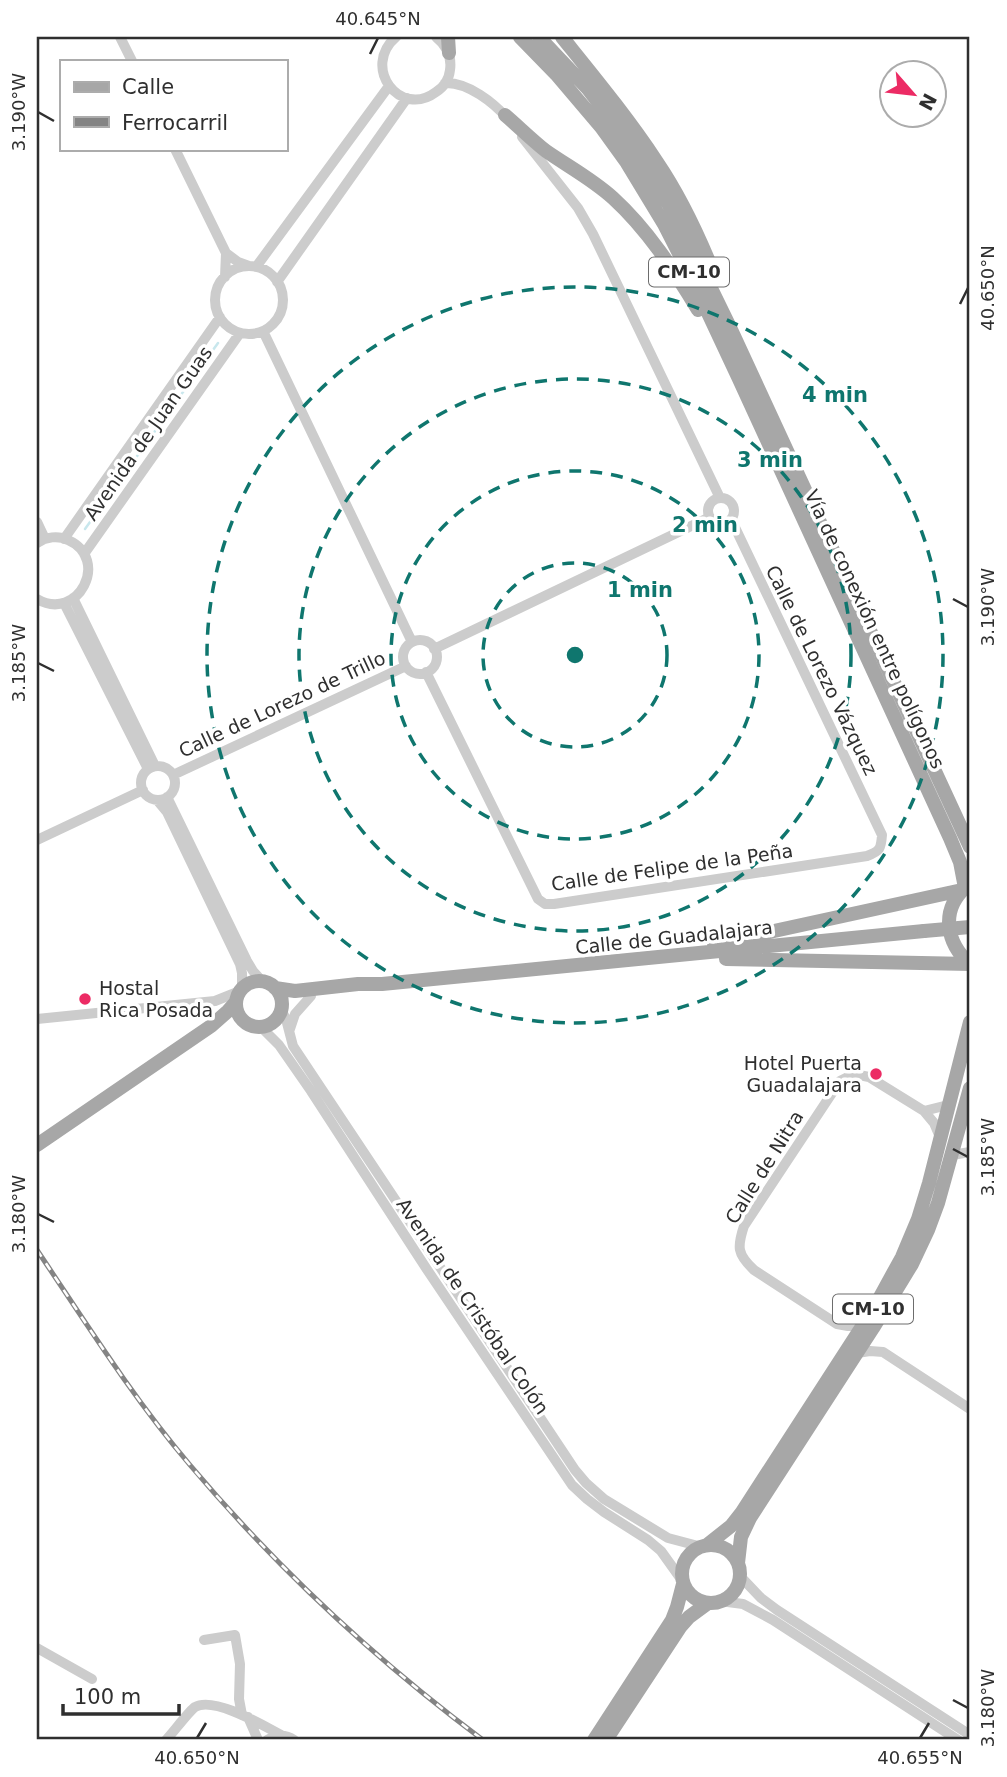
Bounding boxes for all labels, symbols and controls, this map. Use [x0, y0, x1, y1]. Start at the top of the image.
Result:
text: 40.645°N [335, 8, 421, 29]
legend [60, 60, 287, 150]
north arrow [878, 60, 948, 130]
text: 3.190°W [8, 73, 29, 151]
text: Calle [122, 75, 174, 99]
text: N [915, 90, 941, 114]
text: Ferrocarril [122, 111, 228, 135]
text: 40.650°N [977, 245, 998, 331]
road number: CM-10 [649, 258, 729, 286]
street label: Avenida de Juan Guas [80, 342, 216, 524]
text: 4 min [802, 383, 868, 407]
text: 3 min [737, 448, 803, 472]
street label: Vía de conexión entre polígonos [801, 486, 949, 772]
text: 2 min [672, 513, 738, 537]
street label: Calle de Lorezo Vázquez [762, 562, 882, 778]
text: 3.190°W [977, 568, 998, 646]
text: 1 min [607, 578, 673, 602]
text: 3.185°W [8, 624, 29, 702]
centre of rings [563, 643, 587, 667]
street label: Calle de Lorezo de Trillo [175, 646, 389, 762]
street label: Calle de Felipe de la Peña [550, 839, 794, 895]
street label: Calle de Guadalajara [574, 916, 774, 958]
place label: Hostal Rica Posada [99, 977, 213, 1021]
marker: Hostal Rica Posada [77, 991, 93, 1007]
place label: Hotel Puerta Guadalajara [744, 1052, 862, 1096]
marker: Hotel Puerta Guadalajara [868, 1066, 884, 1082]
street label: Calle de Nitra [720, 1106, 808, 1228]
text: 3.185°W [977, 1118, 998, 1196]
text: 3.180°W [8, 1175, 29, 1253]
street label: Avenida de Cristóbal Colón [392, 1194, 554, 1418]
road number: CM-10 [833, 1294, 913, 1324]
text: 3.180°W [977, 1669, 998, 1747]
scale bar [63, 1672, 178, 1716]
text: 100 m [74, 1685, 141, 1709]
text: 40.650°N [154, 1747, 240, 1768]
text: 40.655°N [877, 1747, 963, 1768]

